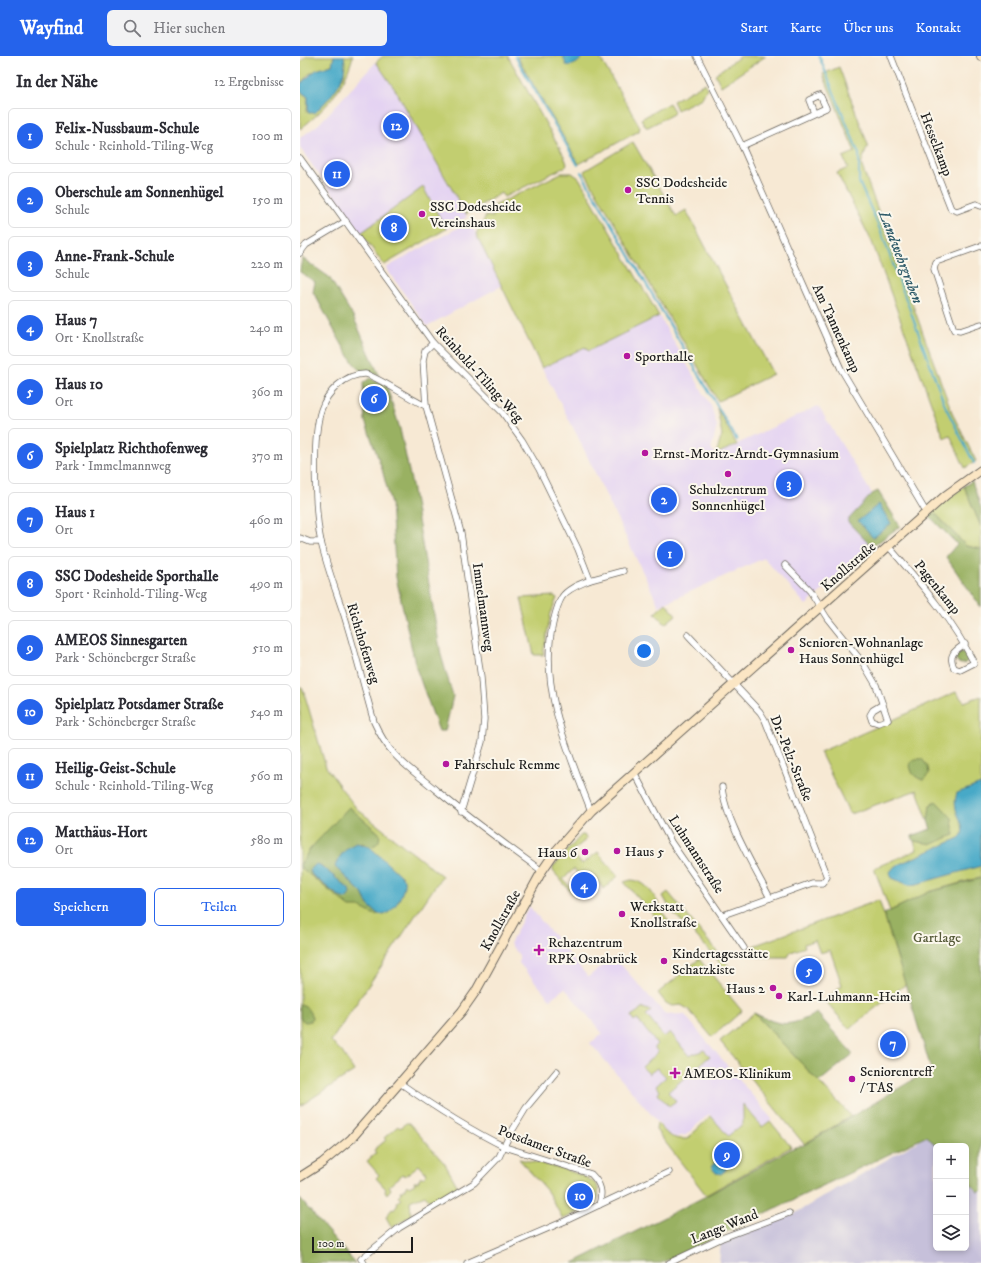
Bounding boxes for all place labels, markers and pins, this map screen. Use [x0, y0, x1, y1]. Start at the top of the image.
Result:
pin: 12 [383, 111, 409, 141]
pin: 11 [324, 159, 350, 189]
place label: SSC Dodesheide Tennis [636, 174, 727, 208]
marker: SSC Dodesheide Tennis [623, 185, 633, 195]
place label: SSC Dodesheide Vereinshaus [429, 198, 521, 232]
marker: SSC Dodesheide Vereinshaus [417, 209, 427, 219]
pin: 8 [381, 213, 407, 243]
place label: Sporthalle [635, 348, 693, 366]
marker: Sporthalle [622, 351, 632, 361]
pin: 6 [361, 384, 387, 414]
place label: Ernst-Moritz-Arndt-Gymnasium [653, 445, 839, 463]
marker: Ernst-Moritz-Arndt-Gymnasium [640, 448, 650, 458]
marker: Schulzentrum Sonnenhügel [723, 469, 733, 479]
pin: 3 [776, 469, 802, 499]
place label: Schulzentrum Sonnenhügel [689, 481, 767, 515]
pin: 2 [651, 485, 677, 515]
pin: 1 [657, 539, 683, 569]
place label: Senioren-Wohnanlage Haus Sonnenhügel [799, 634, 924, 668]
marker: Senioren-Wohnanlage Haus Sonnenhügel [786, 645, 796, 655]
place label: Fahrschule Remme [454, 756, 560, 774]
marker: Fahrschule Remme [441, 759, 451, 769]
place label: Haus 5 [625, 843, 664, 861]
place label: Haus 6 [538, 844, 578, 862]
marker: Haus 5 [612, 846, 622, 856]
marker: Haus 6 [580, 847, 590, 857]
pin: 4 [571, 870, 597, 900]
place label: Werkstatt Knollstraße [629, 898, 697, 932]
marker: Werkstatt Knollstraße [617, 909, 627, 919]
place label: Rehazentrum RPK Osnabrück [548, 934, 638, 968]
marker: Rehazentrum RPK Osnabrück [533, 944, 545, 956]
place label: Kindertagesstätte Schatzkiste [672, 945, 769, 979]
marker: Kindertagesstätte Schatzkiste [659, 956, 669, 966]
pin: 5 [796, 956, 822, 986]
place label: Haus 2 [726, 980, 765, 998]
marker: Haus 2 [768, 983, 778, 993]
place label: Karl-Luhmann-Heim [787, 988, 911, 1006]
marker: Karl-Luhmann-Heim [774, 991, 784, 1001]
pin: 7 [880, 1029, 906, 1059]
place label: Seniorentreff / TAS [860, 1063, 935, 1097]
place label: AMEOS-Klinikum [684, 1065, 792, 1083]
marker: AMEOS-Klinikum [669, 1067, 681, 1079]
marker: Seniorentreff / TAS [847, 1074, 857, 1084]
pin: 9 [714, 1140, 740, 1170]
pin: 10 [567, 1181, 593, 1211]

